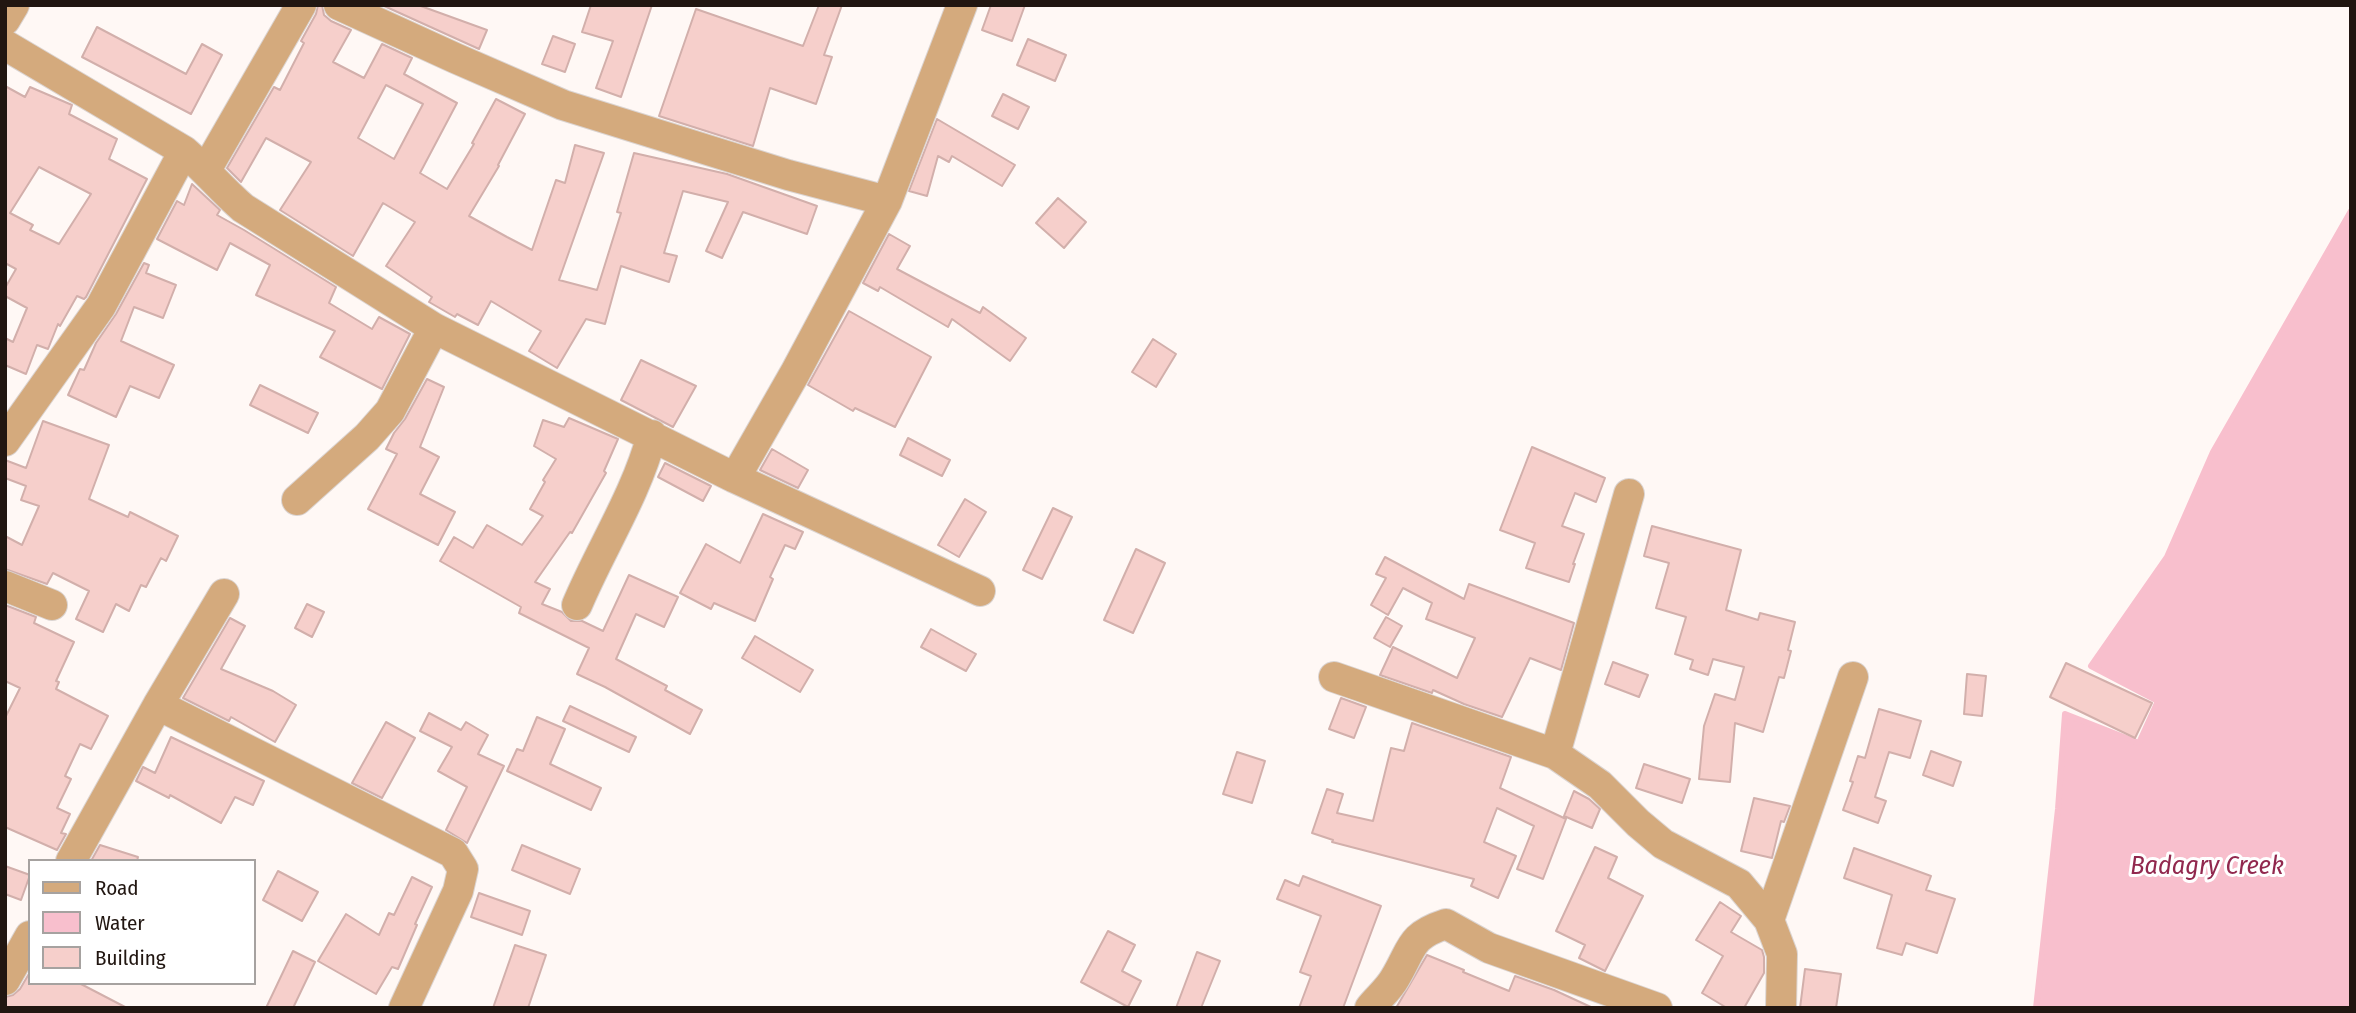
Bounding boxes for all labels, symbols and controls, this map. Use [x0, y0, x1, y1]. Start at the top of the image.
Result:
water label: Badagry Creek [2130, 851, 2284, 883]
legend [28, 859, 256, 985]
text: Road [95, 875, 139, 901]
text: Water [95, 910, 145, 936]
text: Building [95, 945, 166, 971]

